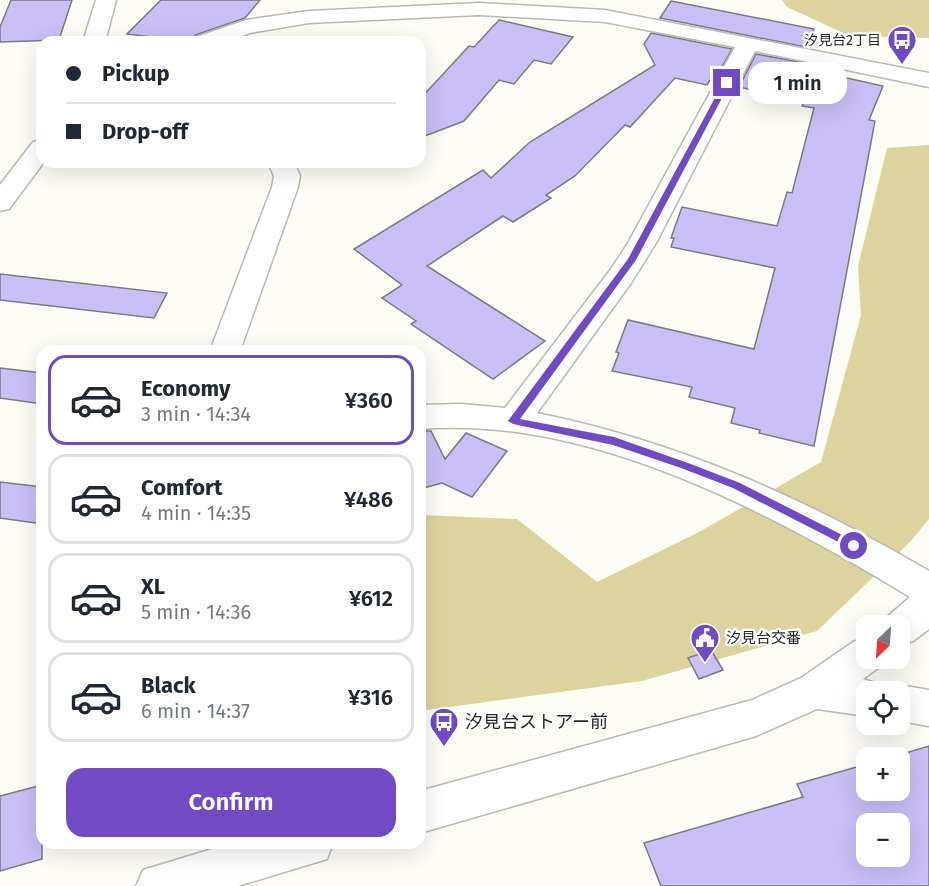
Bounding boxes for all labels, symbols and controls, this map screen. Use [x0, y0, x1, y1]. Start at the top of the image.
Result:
bus stop icon: 汐見台2丁目 [886, 24, 918, 66]
place label: 汐見台2丁目 [804, 32, 881, 49]
text: Pickup [102, 60, 170, 87]
callout: 1 min [748, 62, 847, 104]
route end [713, 69, 740, 96]
text: 1 min [773, 71, 822, 95]
text: Drop-off [102, 118, 188, 145]
icon: car [69, 373, 123, 427]
text: Economy [141, 375, 230, 402]
text: ¥360 [345, 387, 393, 414]
text: 3 min · 14:34 [141, 402, 251, 426]
icon: car [69, 472, 123, 526]
text: Comfort [141, 474, 222, 501]
text: ¥486 [344, 486, 393, 513]
text: 4 min · 14:35 [141, 501, 251, 525]
route start [840, 532, 867, 559]
icon: car [69, 571, 123, 625]
text: XL [141, 573, 165, 600]
text: ¥612 [349, 585, 393, 612]
text: 5 min · 14:36 [141, 600, 251, 624]
north arrow [856, 615, 910, 669]
map controls [856, 615, 910, 867]
public building icon: 汐見台交番 [689, 622, 721, 664]
place label: 汐見台交番 [726, 629, 801, 647]
icon: car [69, 670, 123, 724]
text: Black [141, 672, 196, 699]
button: locate [856, 681, 910, 735]
text: ¥316 [348, 684, 393, 711]
text: 6 min · 14:37 [141, 699, 250, 723]
bus stop icon: 汐見台ストアー前 [428, 706, 460, 748]
place label: 汐見台ストアー前 [465, 711, 608, 733]
button: + [856, 747, 910, 801]
button: Confirm [66, 768, 396, 837]
button: − [856, 813, 910, 867]

